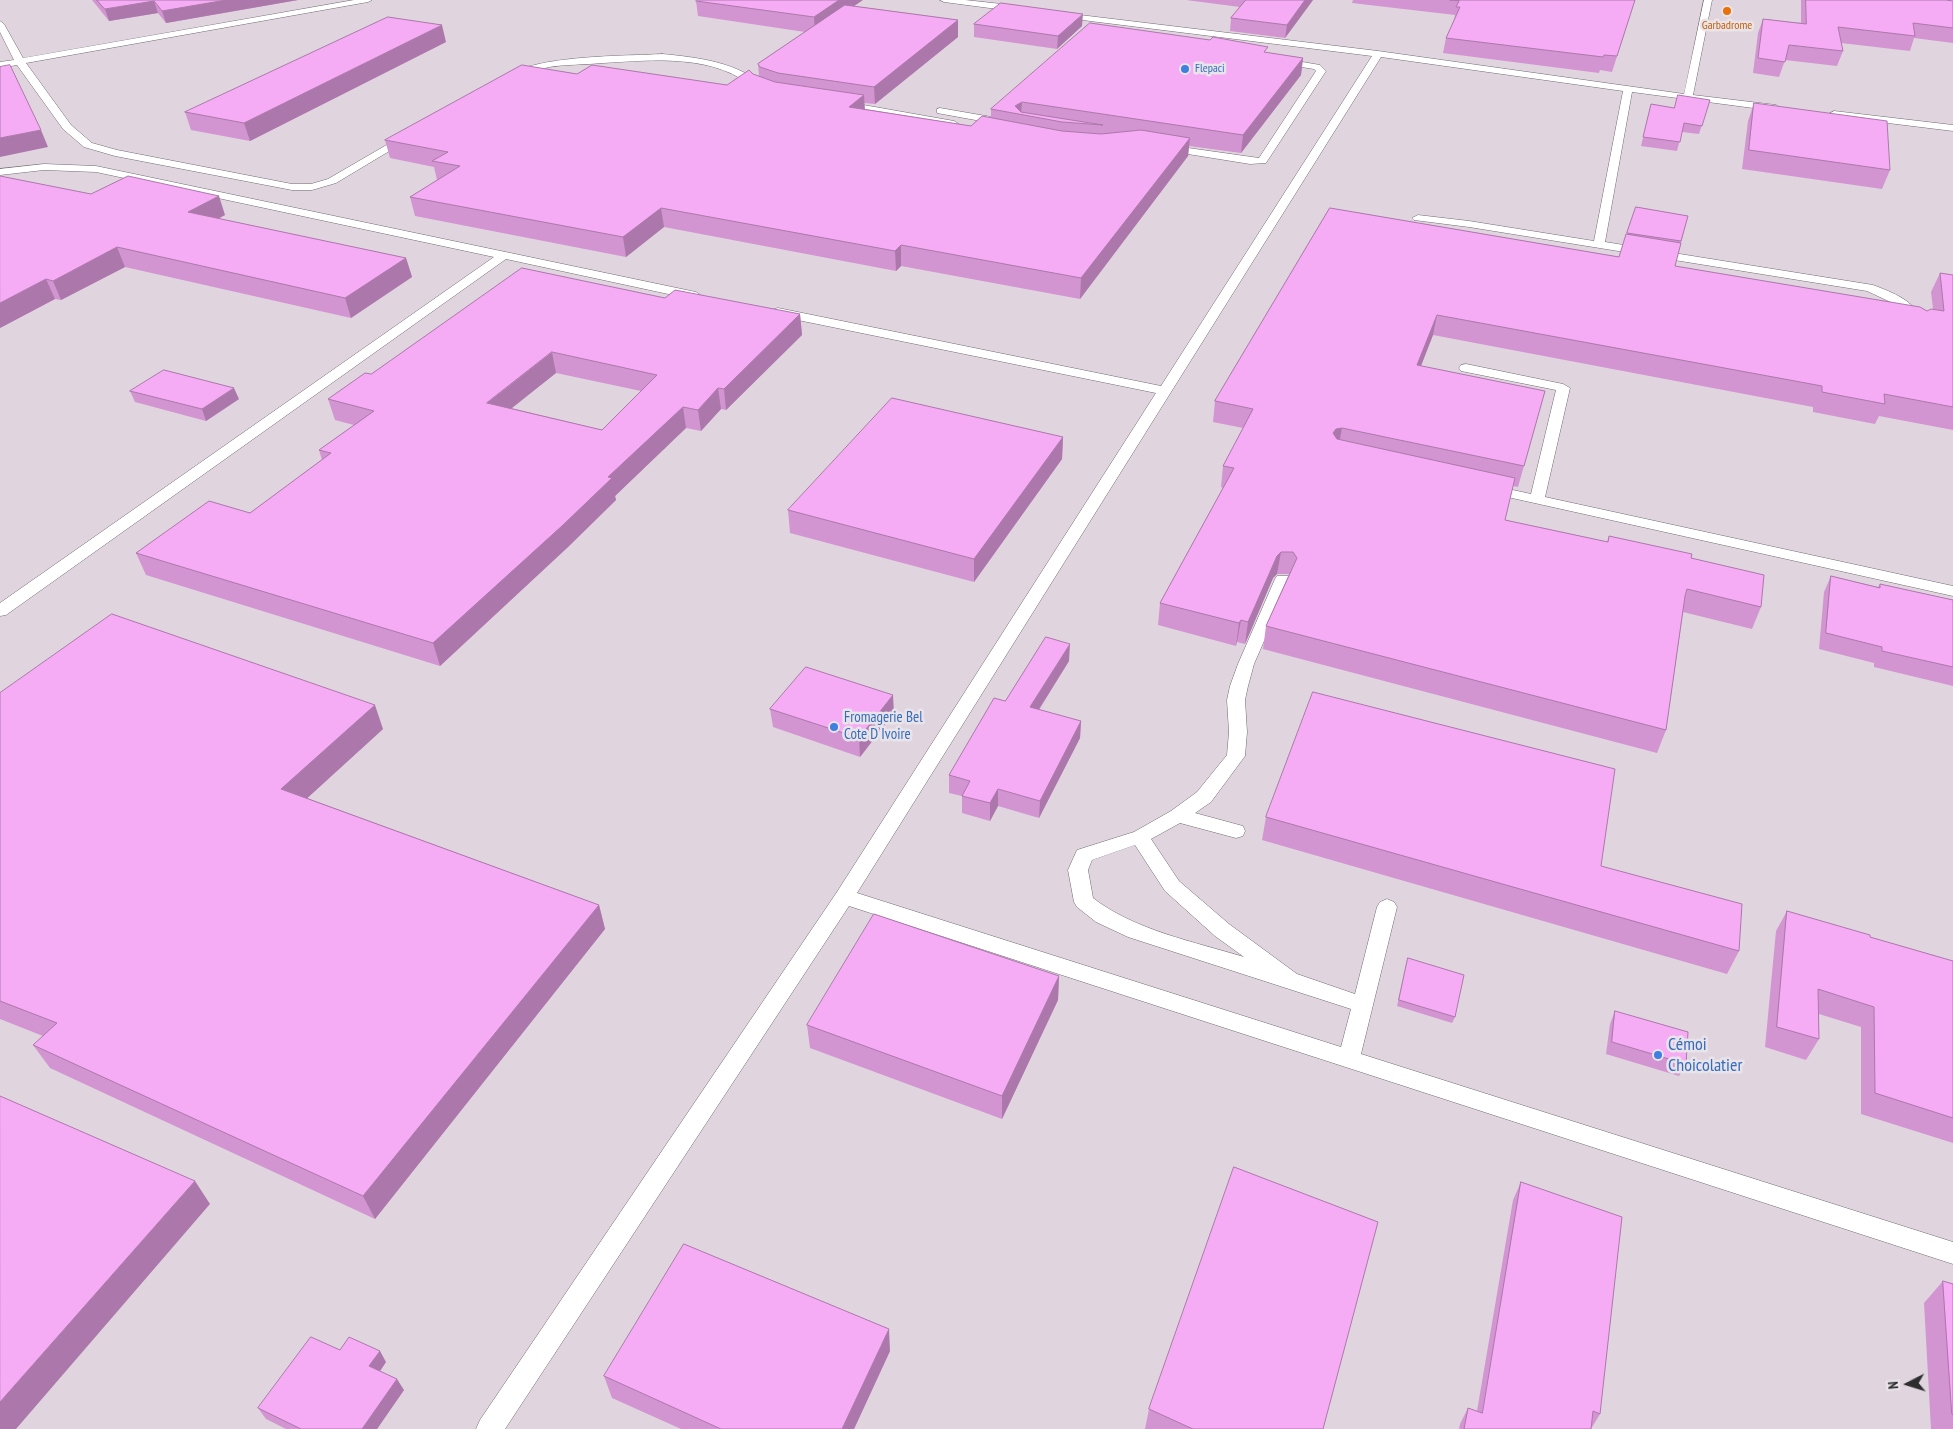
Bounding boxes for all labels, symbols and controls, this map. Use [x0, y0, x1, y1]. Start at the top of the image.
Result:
marker: Garbadrome [1721, 5, 1733, 17]
place label: Garbadrome [1702, 19, 1752, 33]
place label: Flepaci [1195, 62, 1225, 76]
marker: Flepaci [1179, 63, 1191, 75]
place label: Fromagerie Bel Cote D Ivoire [844, 709, 923, 744]
marker: Fromagerie Bel Cote D Ivoire [828, 721, 840, 733]
place label: Cémoi Choicolatier [1668, 1034, 1742, 1076]
marker: Cémoi Choicolatier [1652, 1049, 1664, 1061]
north arrow [1883, 1359, 1933, 1409]
text: N [1884, 1381, 1902, 1390]

